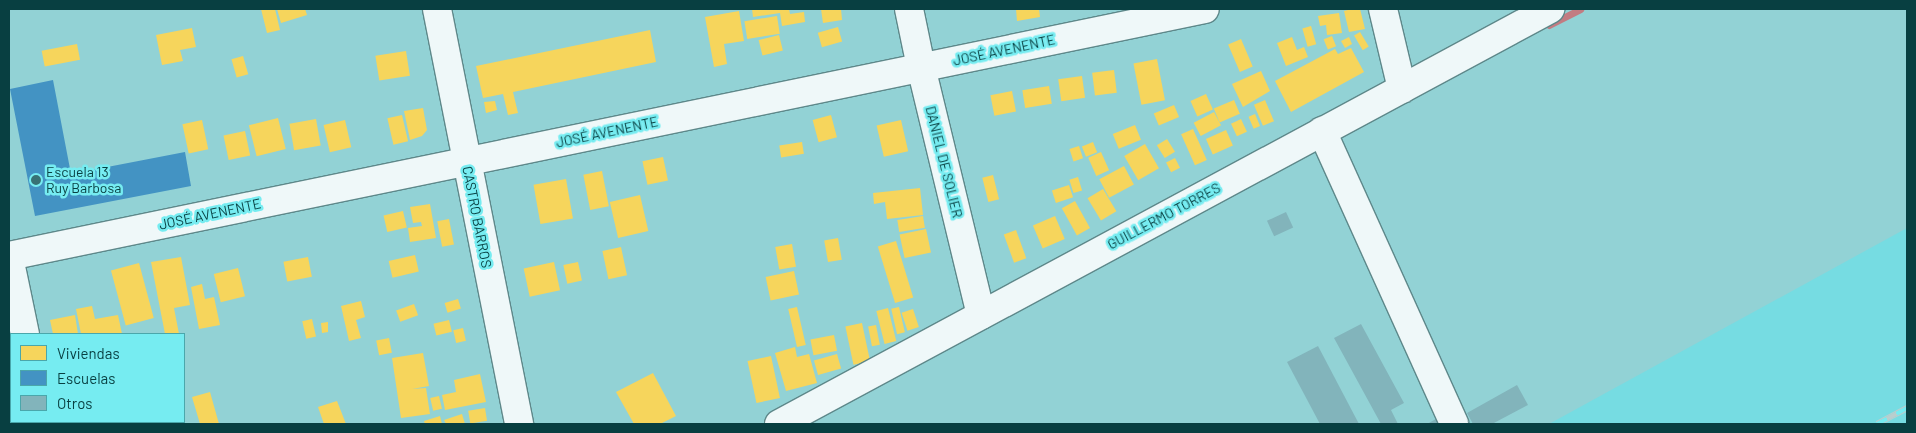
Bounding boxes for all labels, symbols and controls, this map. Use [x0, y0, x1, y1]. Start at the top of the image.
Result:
street label: JOSÉ AVENENTE [951, 31, 1057, 69]
street label: DANIEL DE SOLIER [922, 104, 966, 220]
street label: JOSÉ AVENENTE [554, 113, 660, 151]
place label: Escuela 13 Ruy Barbosa [46, 164, 121, 196]
street label: CASTRO BARROS [459, 165, 495, 269]
marker: Escuela 13 Ruy Barbosa [30, 174, 42, 186]
street label: GUILLERMO TORRES [1105, 179, 1223, 253]
street label: JOSÉ AVENENTE [157, 195, 263, 233]
legend [10, 333, 185, 423]
text: Viviendas [57, 344, 120, 362]
text: Escuelas [57, 369, 115, 387]
text: Otros [57, 394, 93, 412]

